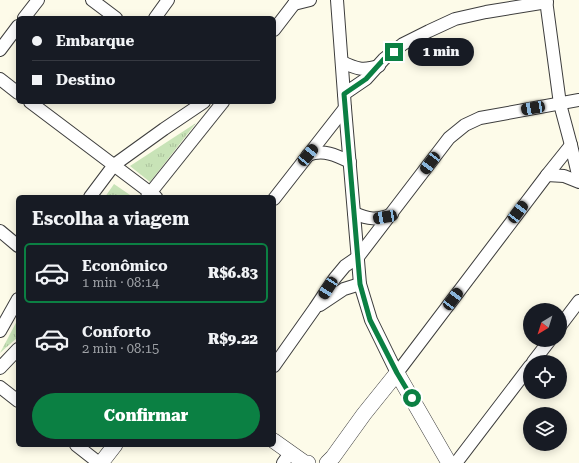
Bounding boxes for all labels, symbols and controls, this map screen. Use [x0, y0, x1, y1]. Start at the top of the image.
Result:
text: Embarque [56, 32, 134, 50]
callout: 1 min [408, 38, 474, 66]
route end [385, 43, 403, 61]
text: 1 min [423, 44, 459, 59]
text: Destino [56, 71, 115, 89]
car [520, 100, 546, 116]
car [296, 142, 320, 168]
car [418, 150, 442, 176]
car [506, 199, 530, 225]
text: Escolha a viagem [32, 208, 189, 229]
car [372, 209, 398, 225]
icon: car [34, 255, 70, 291]
text: Econômico [82, 257, 168, 275]
text: R$6.83 [208, 264, 258, 282]
text: 1 min · 08:14 [82, 275, 159, 290]
car [316, 275, 340, 301]
car [441, 286, 465, 312]
north arrow [523, 303, 567, 347]
map controls [523, 303, 567, 451]
icon: car [34, 321, 70, 357]
text: Conforto [82, 323, 151, 341]
text: R$9.22 [208, 330, 258, 348]
text: 2 min · 08:15 [82, 341, 159, 356]
button: locate [523, 355, 567, 399]
route start [403, 389, 421, 407]
button: Confirmar [32, 393, 260, 439]
button: layers [523, 407, 567, 451]

